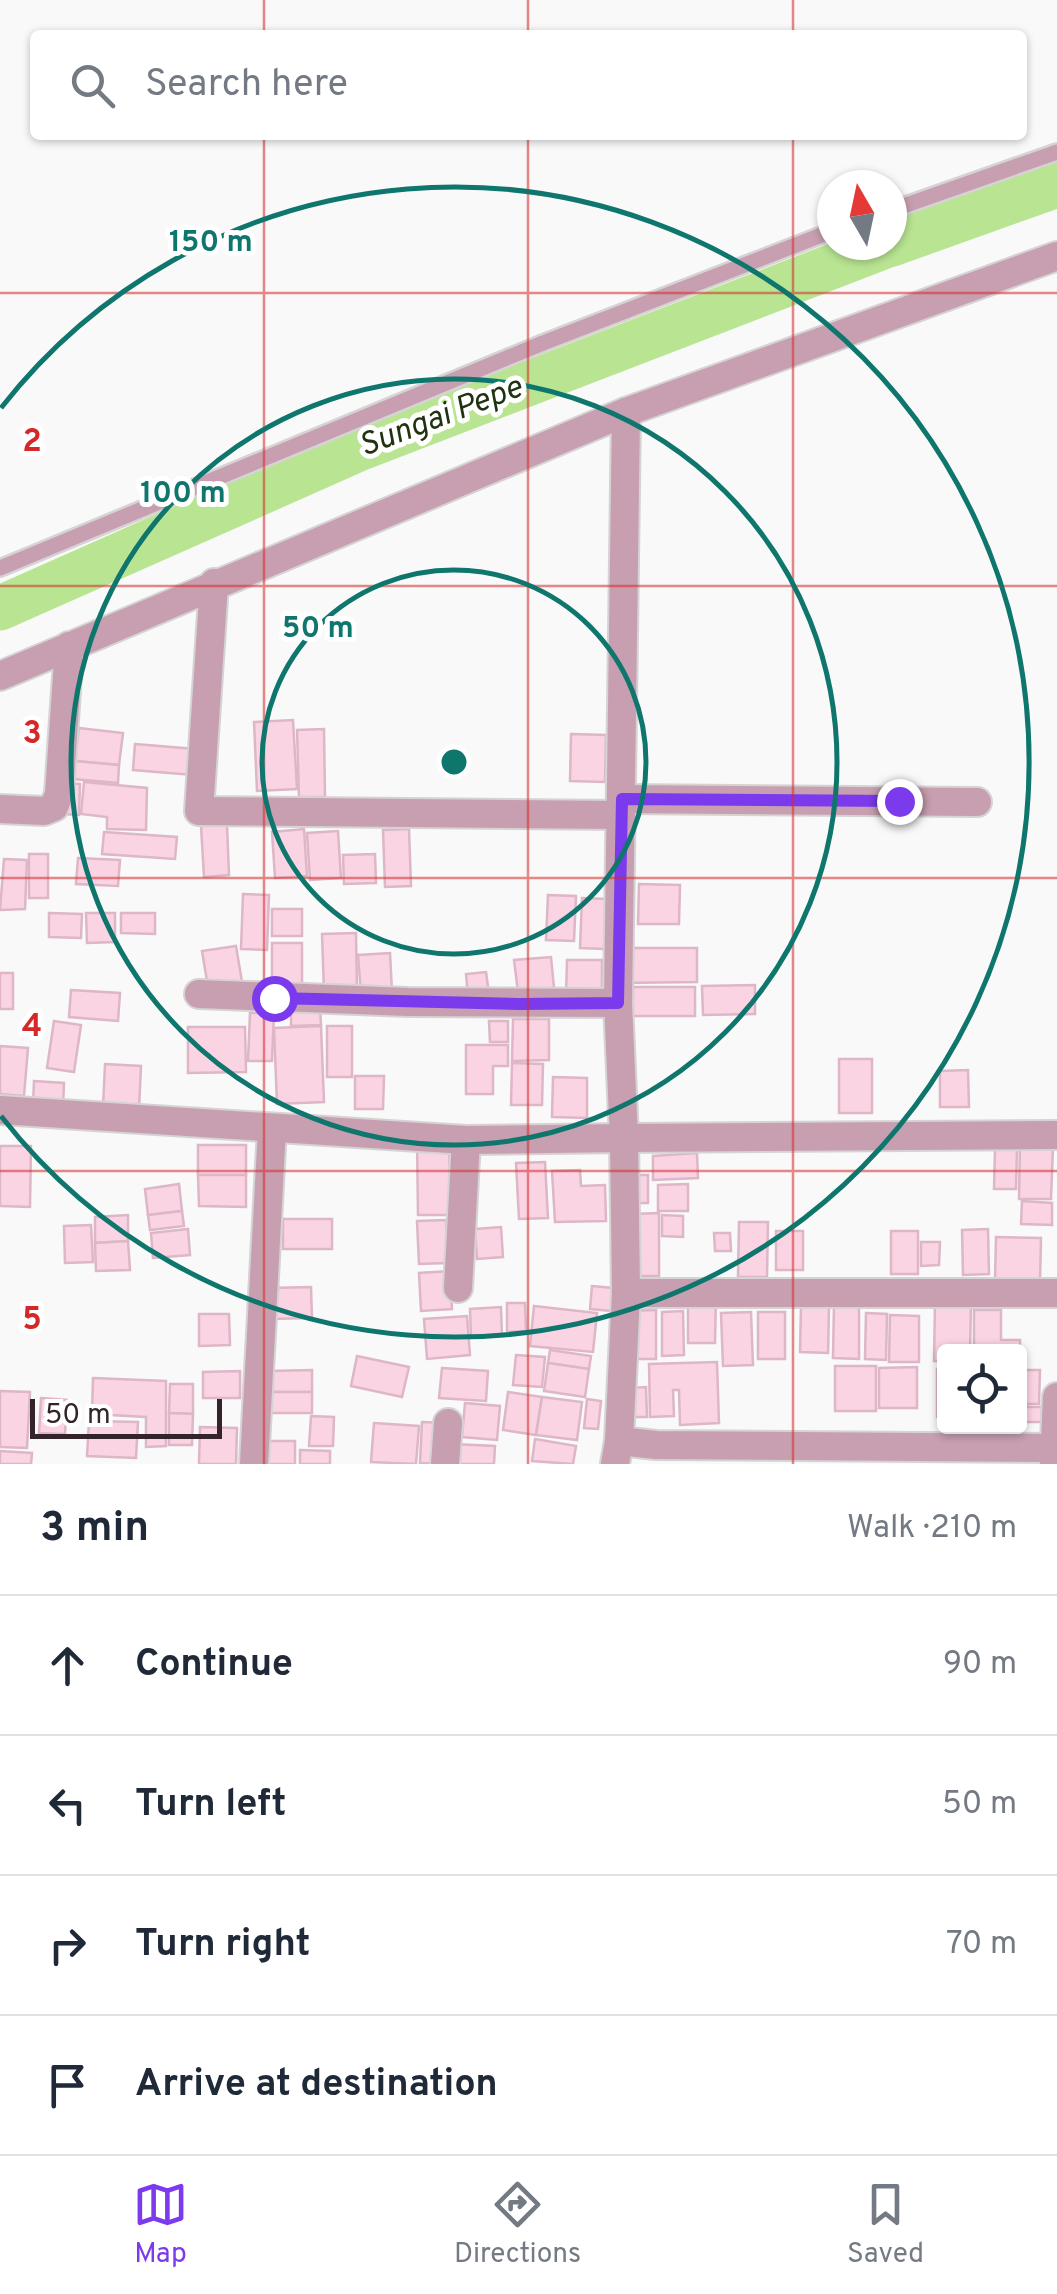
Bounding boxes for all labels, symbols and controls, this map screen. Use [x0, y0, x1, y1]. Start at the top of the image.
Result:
search box [30, 30, 1027, 140]
icon: search [65, 58, 120, 113]
text: Search here [145, 61, 348, 110]
north arrow [817, 170, 907, 260]
text: 150 m [169, 225, 253, 262]
water label: Sungai Pepe [354, 368, 529, 467]
text: 2 [22, 423, 42, 463]
text: 100 m [140, 476, 226, 513]
text: 50 m [282, 611, 354, 648]
text: 3 [22, 715, 42, 755]
centre of rings [436, 744, 472, 780]
route end [877, 779, 923, 825]
route start [252, 976, 298, 1022]
text: 4 [22, 1008, 42, 1048]
text: 5 [22, 1301, 42, 1341]
map controls [937, 1344, 1027, 1434]
button: locate [937, 1344, 1027, 1434]
scale bar [30, 1394, 222, 1438]
text: 50 m [45, 1398, 111, 1434]
text: 3 min [40, 1503, 149, 1556]
text: Walk · 210 m [847, 1509, 1017, 1549]
icon: ahead [40, 1638, 95, 1693]
text: Continue [135, 1641, 293, 1690]
text: 90 m [943, 1645, 1017, 1685]
icon: left [40, 1778, 95, 1833]
text: Turn left [135, 1781, 287, 1830]
text: 50 m [942, 1785, 1017, 1825]
icon: right [40, 1918, 95, 1973]
text: Turn right [135, 1921, 310, 1970]
text: 70 m [946, 1925, 1017, 1965]
icon: arrive [40, 2058, 95, 2113]
text: Arrive at destination [135, 2061, 498, 2110]
tab: Map [133, 2177, 188, 2273]
tab: Directions [454, 2177, 581, 2273]
tab: Saved [847, 2177, 924, 2273]

